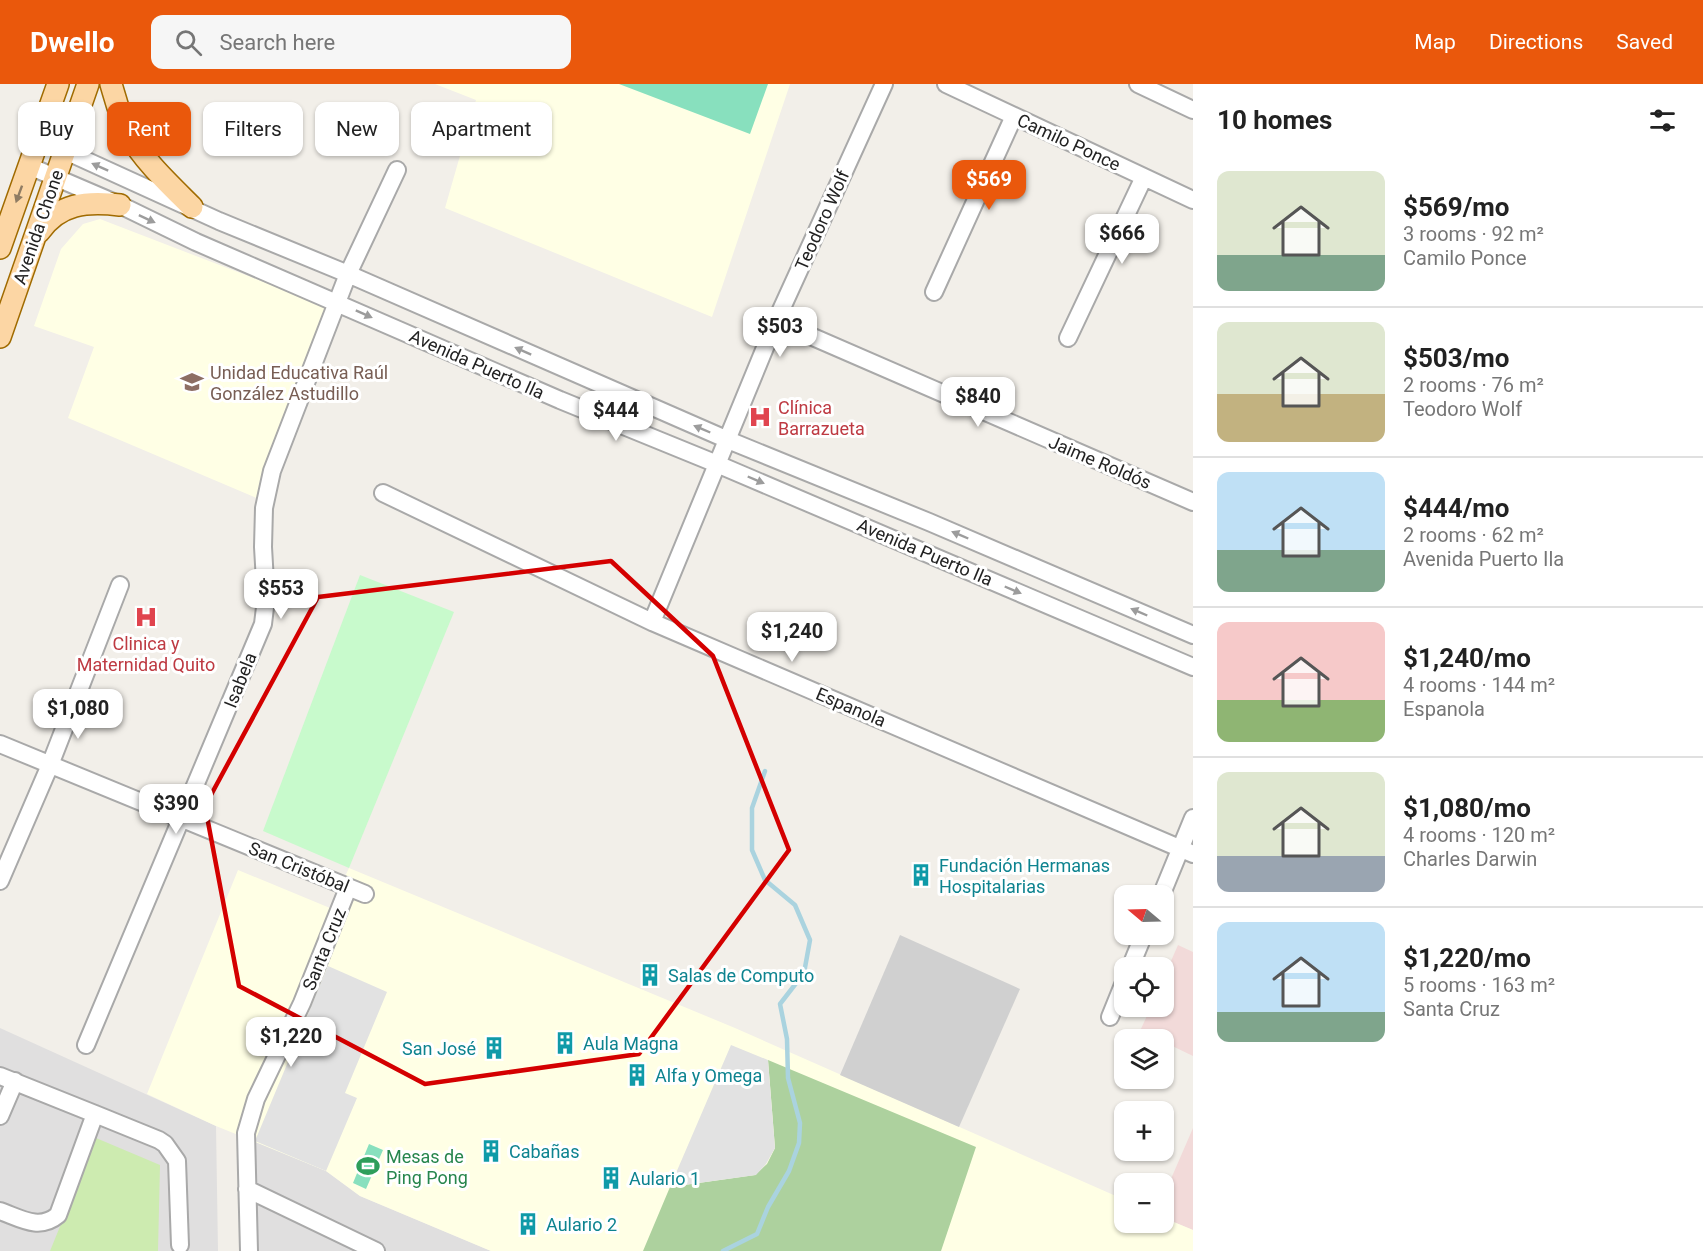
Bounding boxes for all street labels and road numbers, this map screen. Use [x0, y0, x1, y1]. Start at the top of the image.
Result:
street label: Camilo Ponce [1014, 109, 1124, 175]
street label: Teodoro Wolf [791, 166, 854, 273]
street label: Avenida Chone [9, 167, 67, 287]
street label: Avenida Puerto Ila [406, 325, 548, 403]
street label: Jaime Roldós [1046, 431, 1154, 493]
street label: Avenida Puerto Ila [854, 514, 996, 590]
street label: Isabela [219, 649, 261, 711]
street label: Espanola [813, 683, 889, 731]
street label: San Cristóbal [246, 837, 352, 897]
street label: Santa Cruz [298, 905, 350, 993]

